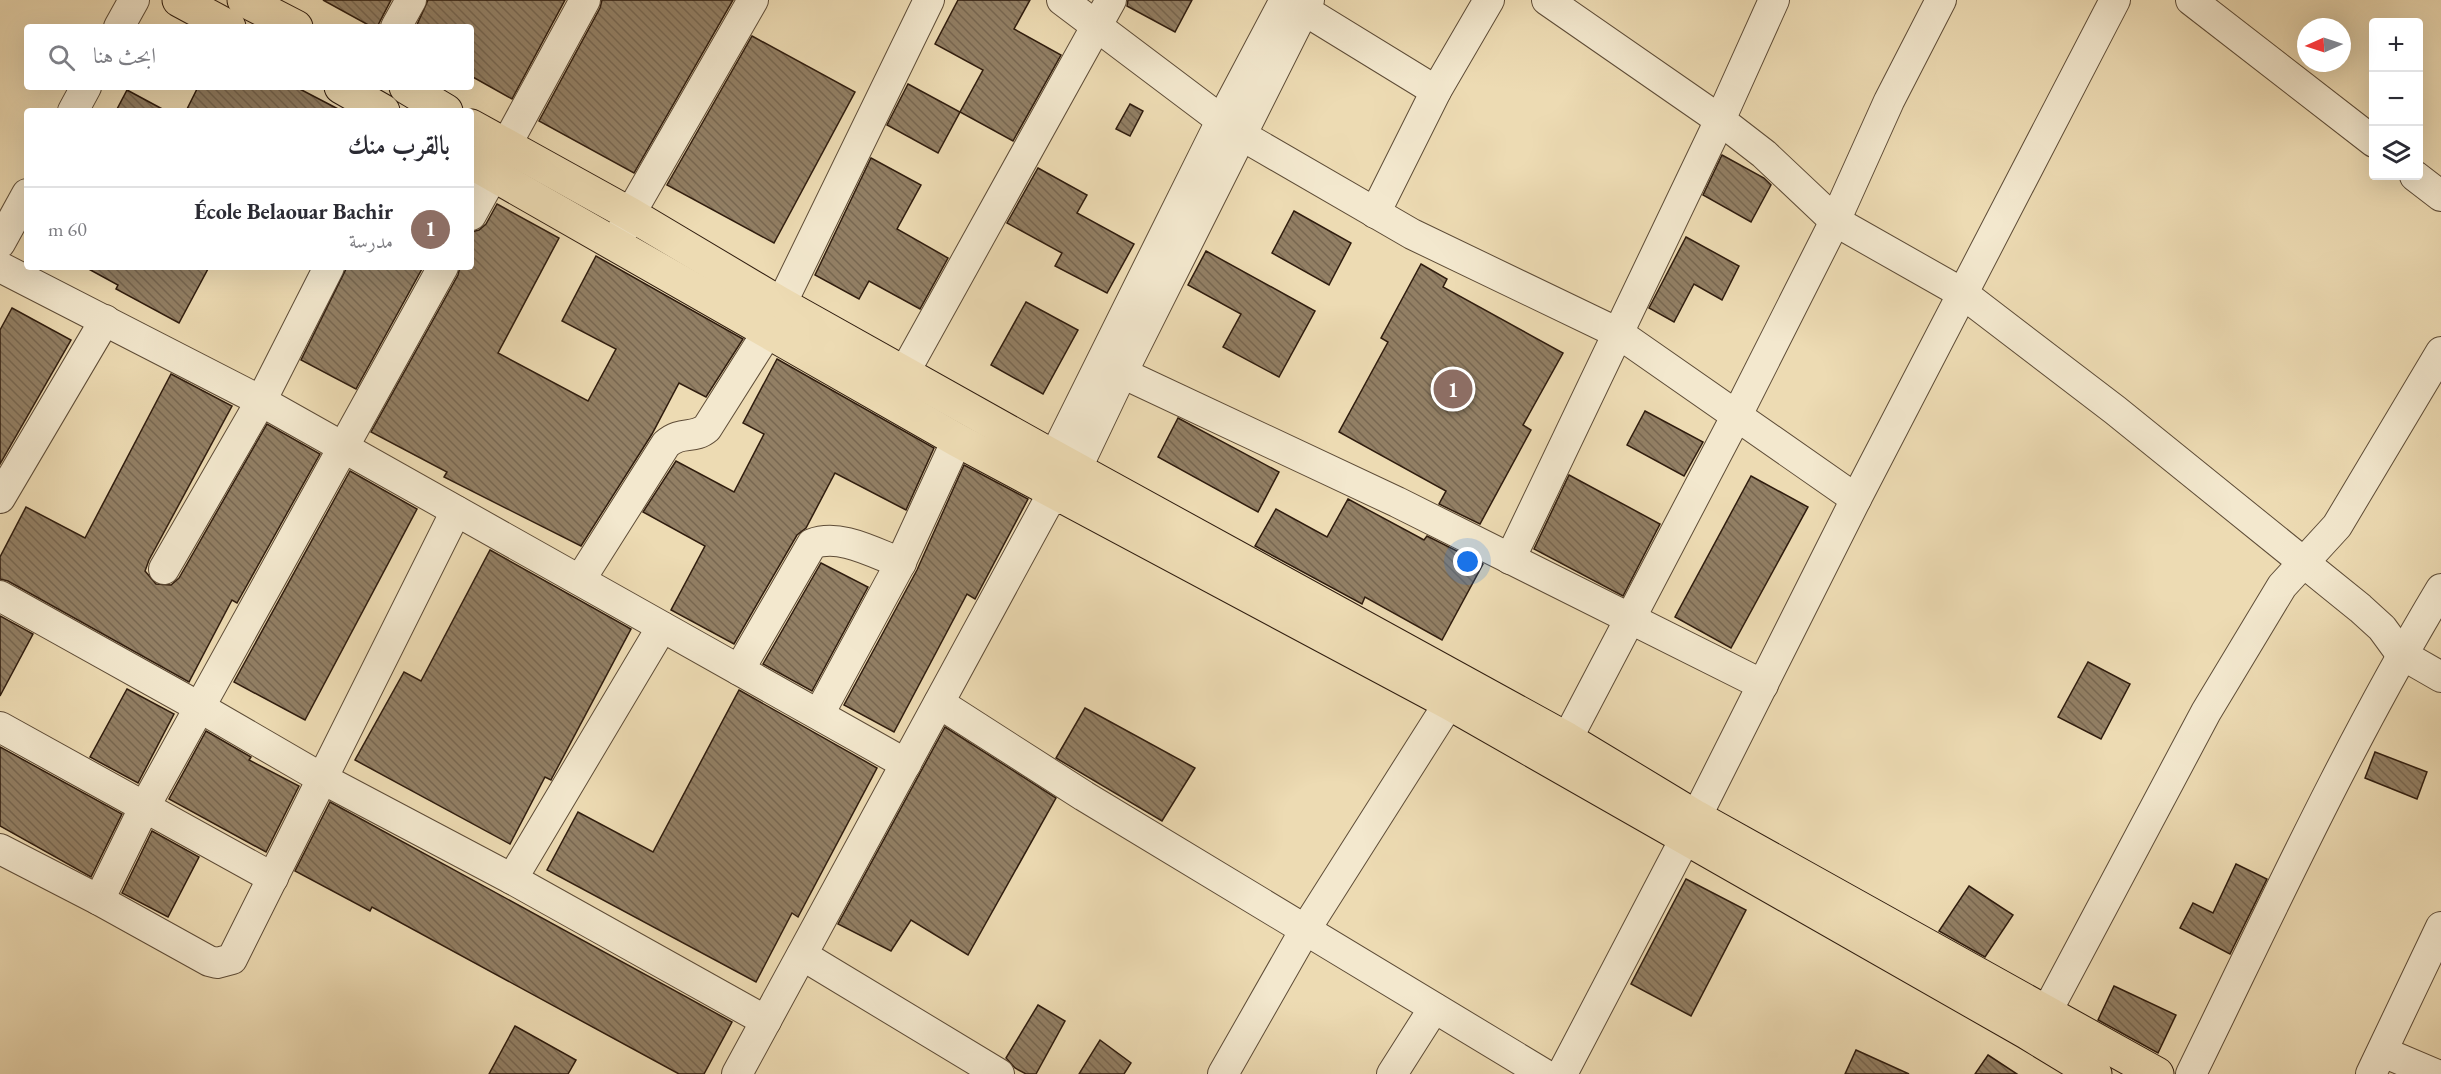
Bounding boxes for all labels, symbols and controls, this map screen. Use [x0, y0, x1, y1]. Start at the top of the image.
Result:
north arrow [2297, 18, 2351, 72]
map controls [2369, 18, 2423, 180]
button: + [2369, 18, 2423, 72]
search box [24, 24, 474, 90]
icon: search [45, 41, 78, 74]
text: ابحث هنا [93, 41, 156, 70]
button: − [2369, 72, 2423, 126]
button: layers [2369, 126, 2423, 180]
text: بالقرب منك [348, 128, 450, 162]
text: École Belaouar Bachir [194, 197, 393, 226]
text: 60 m [48, 216, 87, 242]
text: 1 [425, 216, 436, 242]
text: مدرسة [349, 228, 393, 254]
pin: 1 [1434, 366, 1472, 412]
your location [1453, 547, 1482, 576]

